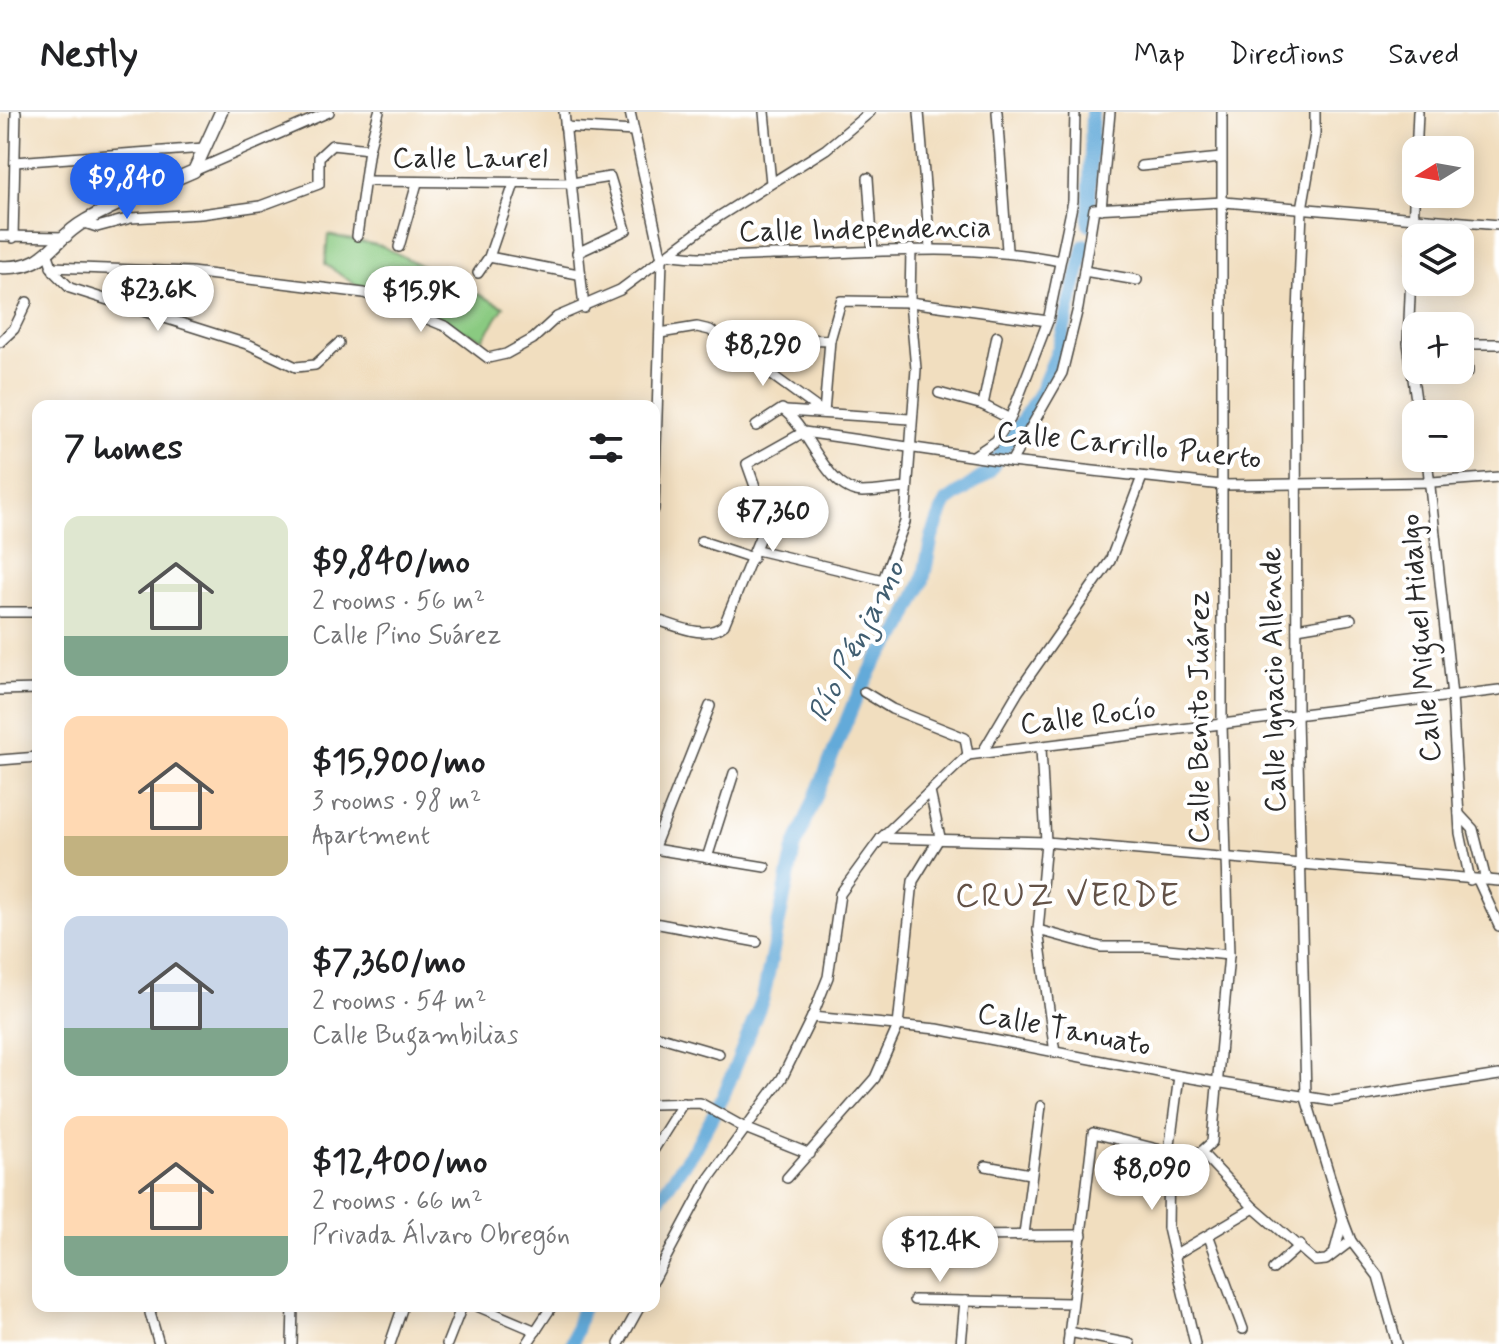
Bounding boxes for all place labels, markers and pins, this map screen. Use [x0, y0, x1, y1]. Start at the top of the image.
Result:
pin: $9,840 [62, 153, 192, 221]
pin: $23.6K [93, 265, 223, 333]
pin: $15.9K [356, 266, 486, 334]
pin: $8,290 [698, 320, 828, 388]
pin: $7,360 [708, 486, 838, 554]
pin: $8,090 [1087, 1144, 1217, 1212]
pin: $12.4K [875, 1216, 1005, 1284]

